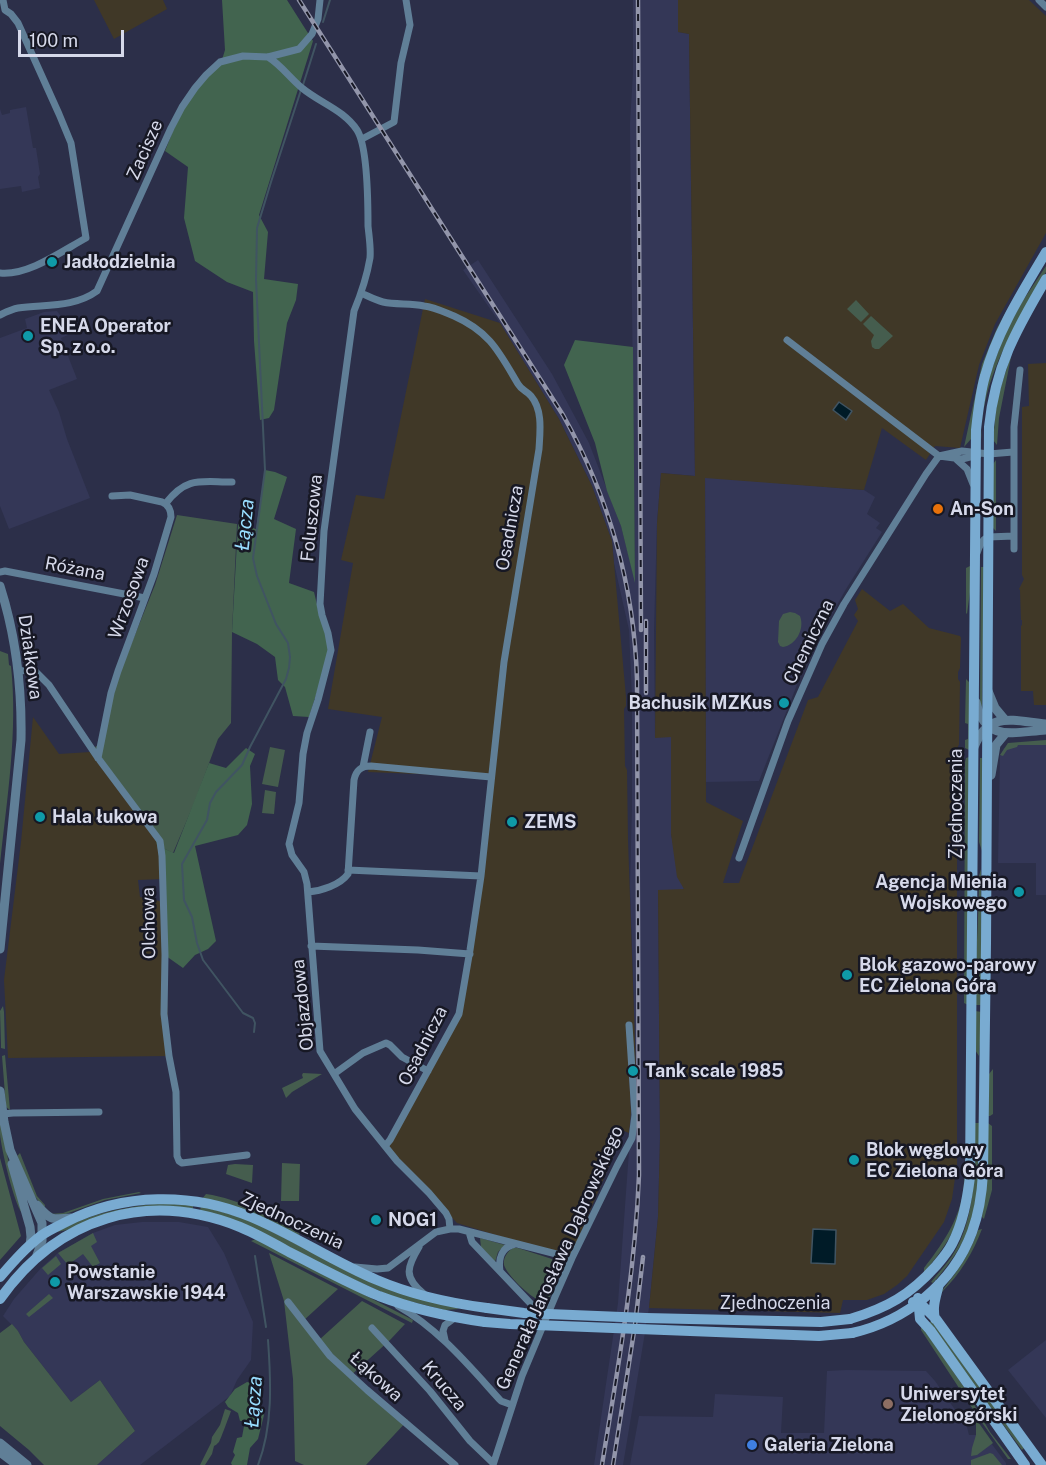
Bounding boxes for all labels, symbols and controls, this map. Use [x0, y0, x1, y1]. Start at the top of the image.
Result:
scale bar [21, 18, 128, 56]
text: 100 m [29, 30, 78, 51]
street label: Zacisze [122, 117, 168, 183]
place label: Jadłodzielnia [64, 251, 176, 273]
marker: Jadłodzielnia [45, 255, 59, 269]
place label: ENEA Operator Sp. z o.o. [40, 315, 171, 358]
marker: ENEA Operator Sp. z o.o. [21, 329, 35, 343]
street label: Foluszowa [297, 473, 327, 563]
street label: Osadnicza [492, 484, 528, 572]
water label: Łącza [230, 498, 260, 552]
place label: An-Son [950, 498, 1014, 520]
marker: An-Son [931, 502, 945, 516]
street label: Różana [43, 553, 107, 585]
street label: Wrzosowa [104, 554, 154, 642]
street label: Chemiczna [779, 596, 839, 688]
street label: Działkowa [13, 613, 47, 701]
place label: Bachusik MZKus [628, 692, 772, 714]
marker: Bachusik MZKus [777, 696, 791, 710]
street label: Zjednoczenia [945, 749, 967, 859]
place label: Hala łukowa [52, 806, 158, 828]
marker: Hala łukowa [33, 810, 47, 824]
place label: ZEMS [524, 811, 576, 833]
marker: ZEMS [505, 815, 519, 829]
place label: Agencja Mienia Wojskowego [875, 871, 1007, 914]
marker: Agencja Mienia Wojskowego [1012, 885, 1026, 899]
street label: Olchowa [138, 887, 160, 959]
place label: Blok gazowo-parowy EC Zielona Góra [859, 954, 1036, 996]
street label: Objazdowa [287, 958, 319, 1052]
marker: Blok gazowo-parowy EC Zielona Góra [840, 968, 854, 982]
street label: Osadnicza [394, 1003, 452, 1089]
place label: Tank scale 1985 [645, 1060, 783, 1082]
marker: Tank scale 1985 [626, 1064, 640, 1078]
street label: Generała Jarosława Dąbrowskiego [492, 1123, 628, 1393]
place label: Blok węglowy EC Zielona Góra [866, 1139, 1003, 1182]
marker: Blok węglowy EC Zielona Góra [847, 1153, 861, 1167]
street label: Zjednoczenia [237, 1188, 347, 1254]
place label: NOG1 [388, 1209, 437, 1231]
marker: NOG1 [369, 1213, 383, 1227]
place label: Powstanie Warszawskie 1944 [67, 1261, 226, 1304]
marker: Powstanie Warszawskie 1944 [48, 1275, 62, 1289]
street label: Zjednoczenia [720, 1292, 830, 1314]
street label: Łąkowa [345, 1348, 407, 1406]
street label: Krucza [417, 1357, 471, 1415]
water label: Łącza [240, 1375, 268, 1429]
place label: Uniwersytet Zielonogórski [900, 1383, 1017, 1426]
marker: Uniwersytet Zielonogórski [881, 1397, 895, 1411]
place label: Galeria Zielona [764, 1434, 894, 1456]
marker: Galeria Zielona [745, 1438, 759, 1452]

